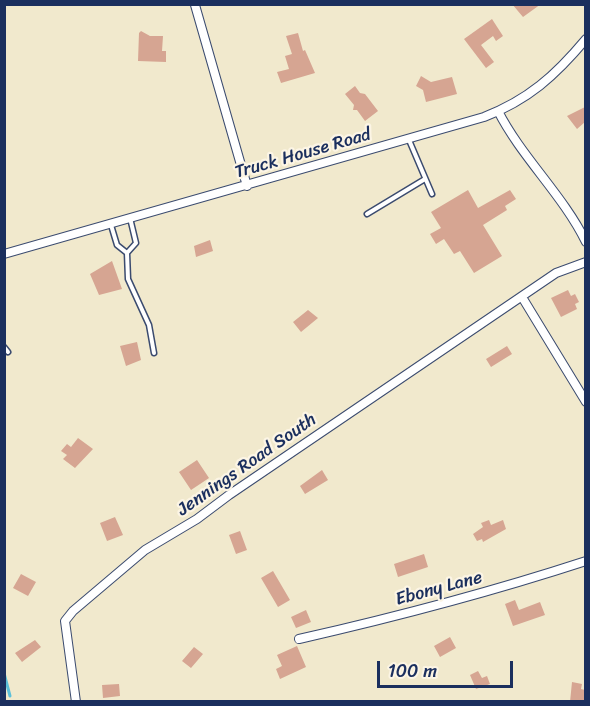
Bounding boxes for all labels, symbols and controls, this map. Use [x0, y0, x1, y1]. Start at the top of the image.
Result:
street label: Truck House Road [233, 124, 373, 184]
street label: Jennings Road South [173, 409, 321, 521]
street label: Ebony Lane [393, 567, 485, 611]
scale bar [380, 649, 516, 687]
text: 100 m [388, 655, 437, 687]

